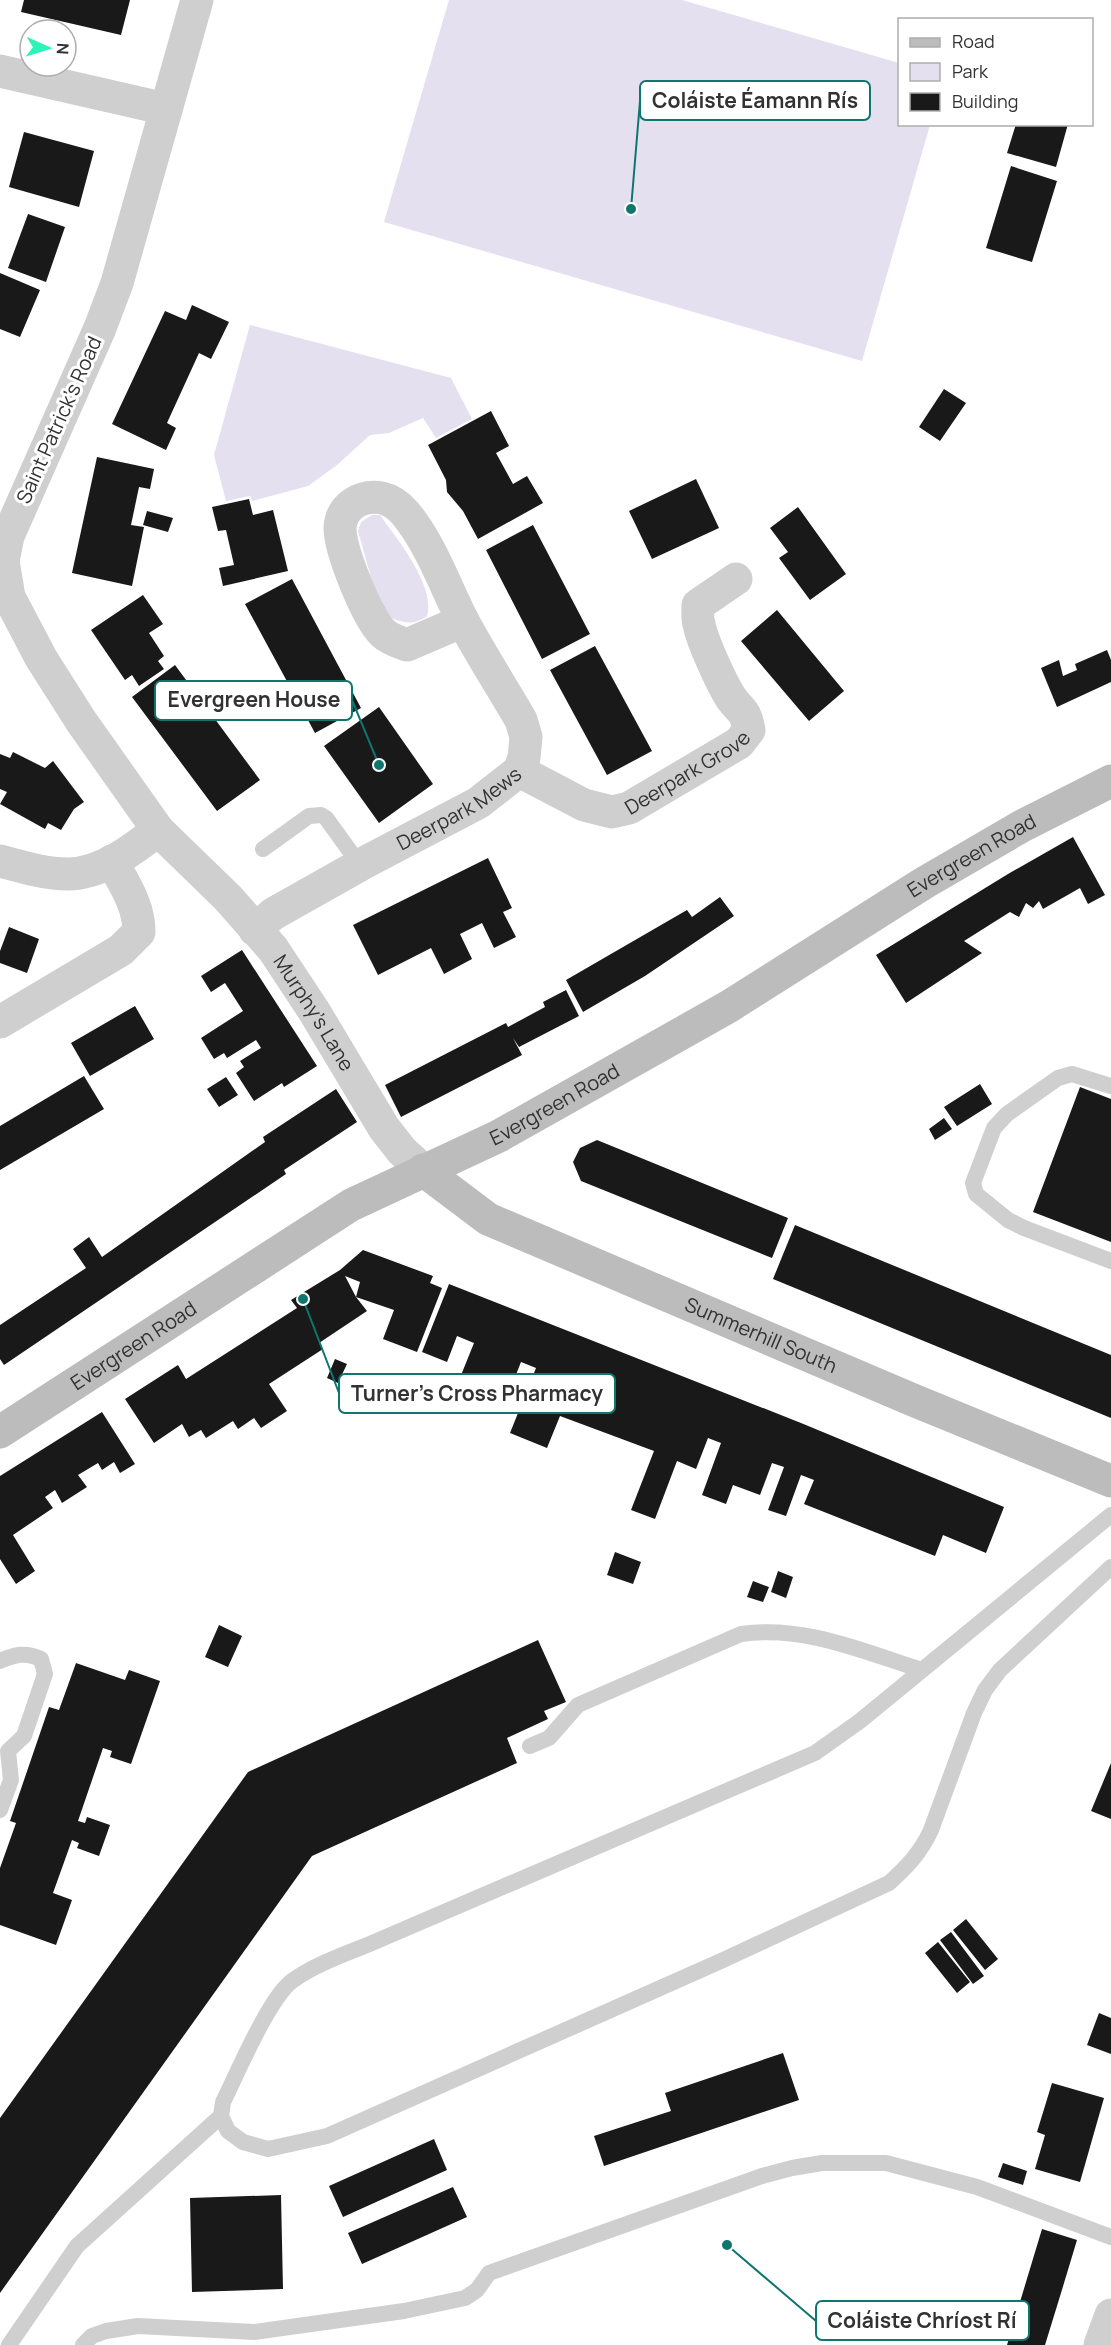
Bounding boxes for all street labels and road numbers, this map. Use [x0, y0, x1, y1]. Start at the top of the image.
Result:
street label: Saint Patrick's Road [10, 332, 108, 508]
street label: Deerpark Grove [619, 725, 756, 821]
street label: Deerpark Mews [392, 760, 527, 856]
street label: Evergreen Road [902, 807, 1040, 903]
street label: Murphy's Lane [267, 949, 361, 1076]
street label: Evergreen Road [485, 1057, 624, 1151]
street label: Summerhill South [681, 1290, 841, 1379]
street label: Evergreen Road [65, 1295, 201, 1396]

